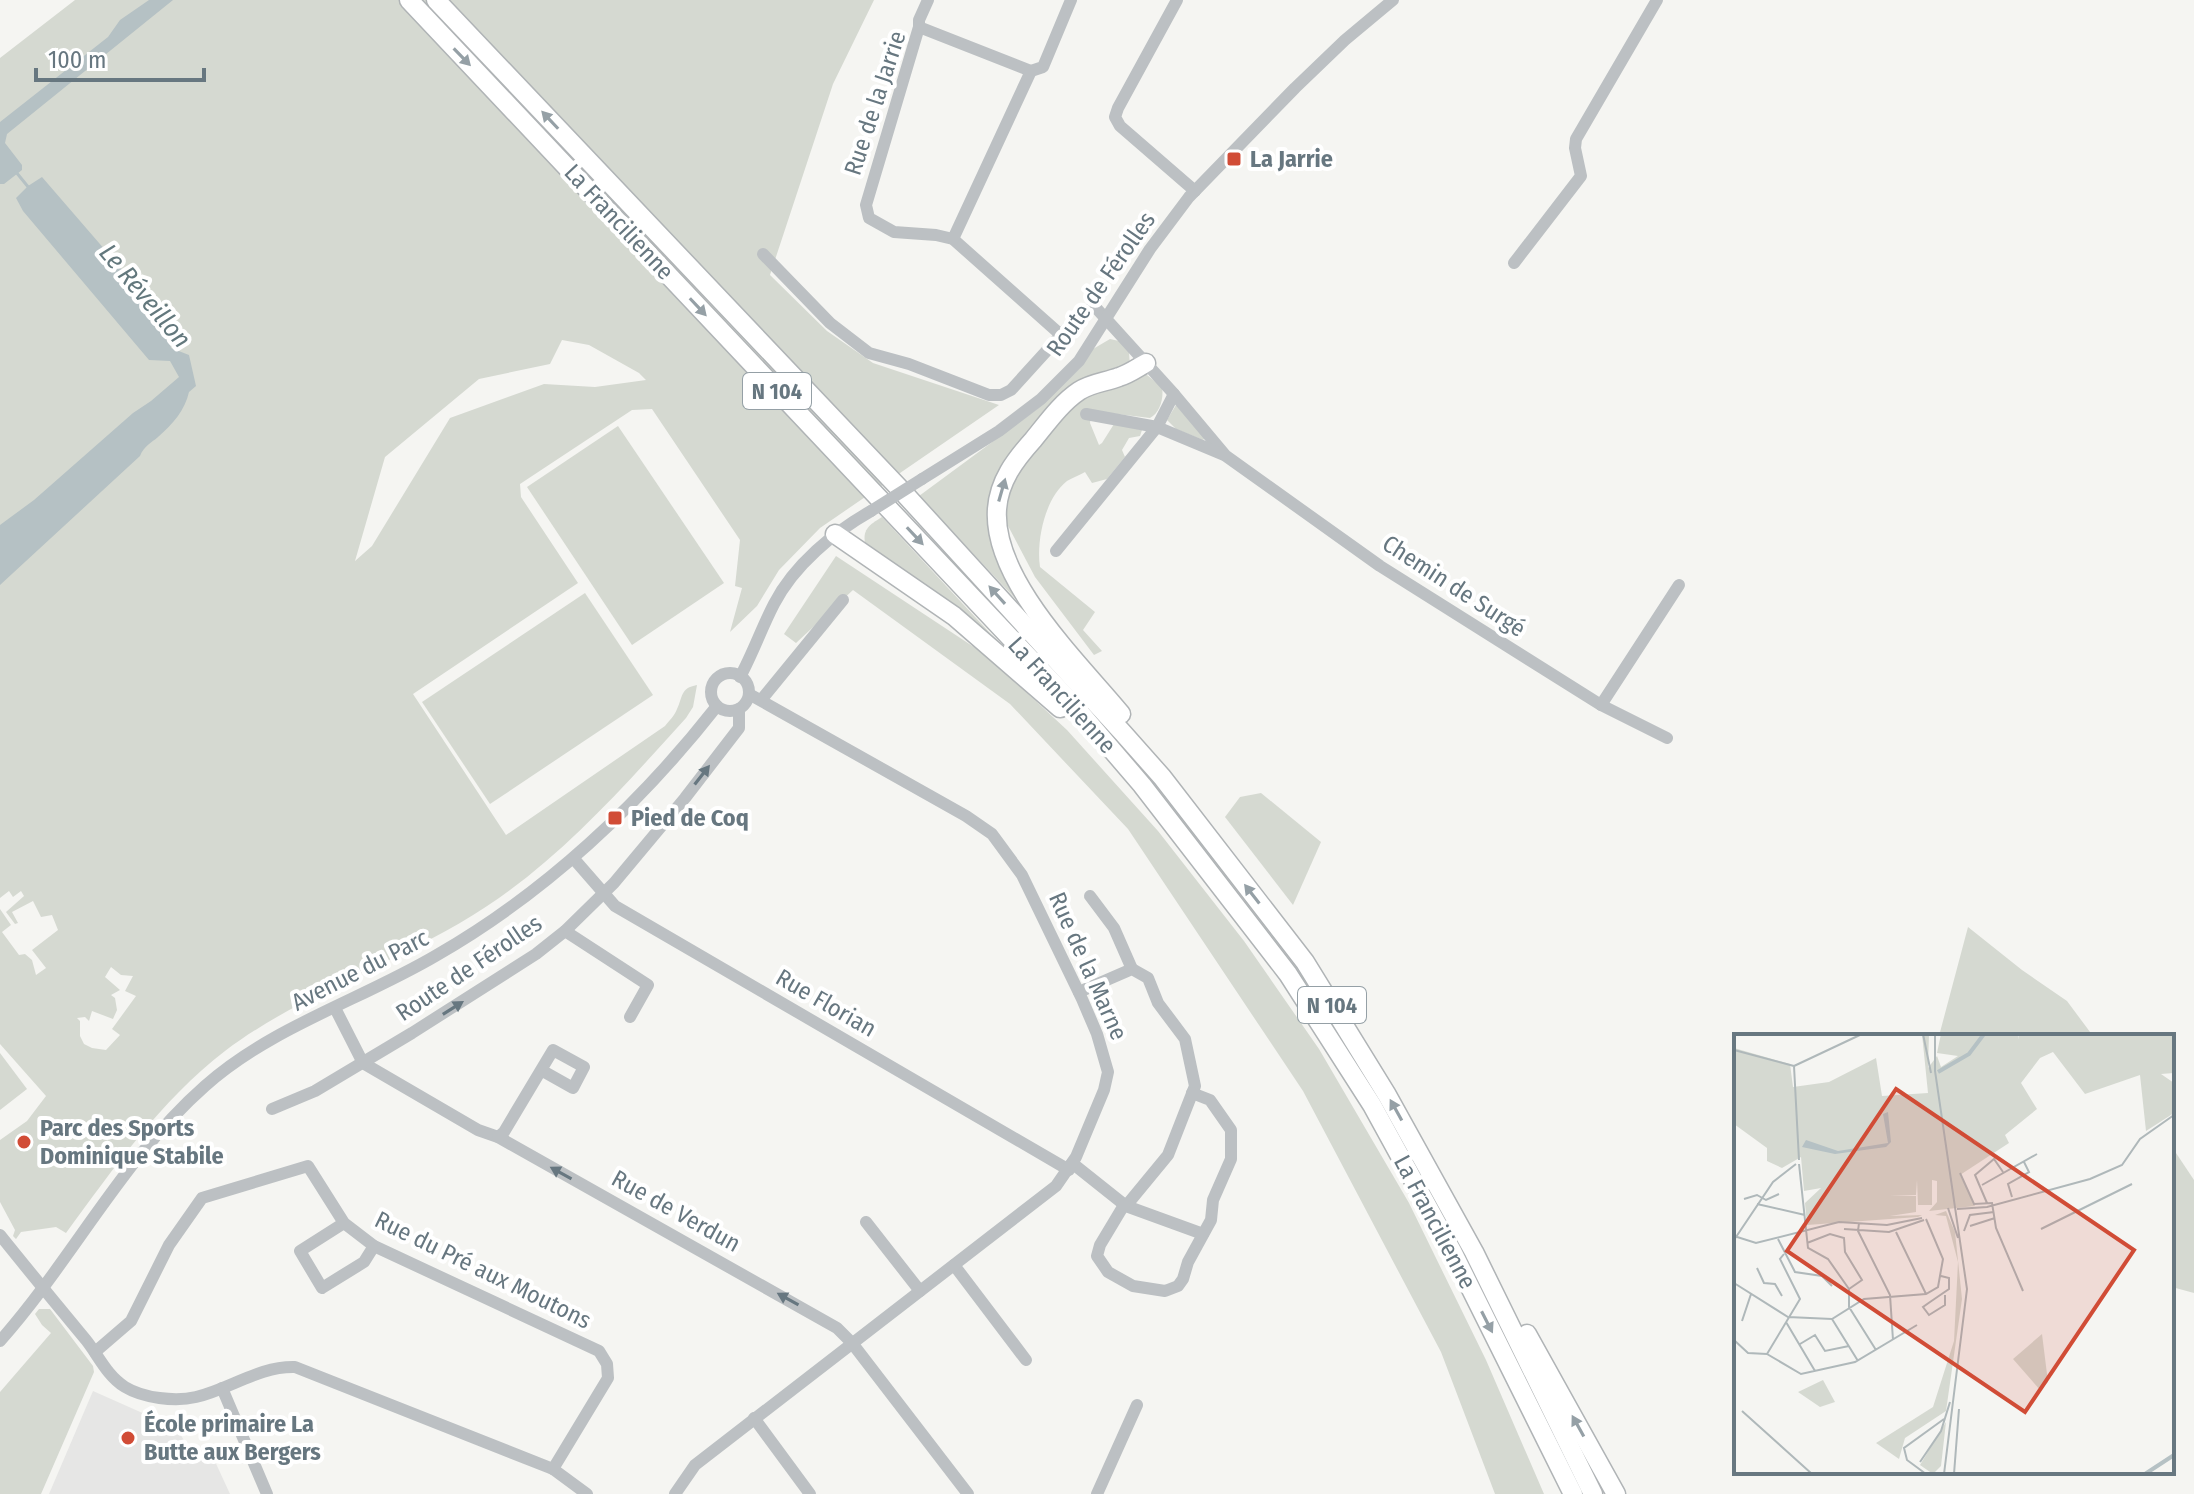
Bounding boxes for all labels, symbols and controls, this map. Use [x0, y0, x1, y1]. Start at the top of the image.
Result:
street label: Rue de la Jarrie [838, 27, 912, 179]
scale bar [36, 32, 204, 82]
text: 100 m [48, 46, 106, 74]
one-way arrow [453, 47, 471, 66]
one-way arrow [542, 111, 560, 130]
place label: La Jarrie [1250, 145, 1333, 173]
marker: La Jarrie [1225, 150, 1243, 168]
street label: La Francilienne [559, 159, 679, 285]
street label: Route de Férolles [1041, 206, 1161, 362]
water label: Le Réveillon [93, 238, 197, 354]
one-way arrow [689, 297, 707, 316]
road number: N 104 [743, 373, 811, 409]
one-way arrow [996, 478, 1009, 502]
one-way arrow [906, 527, 924, 546]
street label: Chemin de Surgé [1377, 529, 1531, 643]
one-way arrow [989, 586, 1007, 605]
street label: La Francilienne [1002, 631, 1122, 759]
one-way arrow [694, 765, 710, 785]
place label: Pied de Coq [631, 804, 749, 832]
marker: Pied de Coq [606, 809, 624, 827]
one-way arrow [1245, 883, 1261, 904]
street label: Rue de la Marne [1043, 888, 1133, 1044]
street label: Route de Férolles [391, 909, 547, 1027]
street label: Avenue du Parc [287, 924, 433, 1016]
street label: Rue Florian [771, 963, 881, 1043]
road number: N 104 [1298, 987, 1366, 1023]
one-way arrow [442, 1001, 464, 1015]
inset map [1734, 1034, 2174, 1474]
one-way arrow [1389, 1099, 1403, 1121]
place label: Parc des Sports Dominique Stabile [40, 1114, 224, 1170]
marker: Parc des Sports Dominique Stabile [15, 1133, 33, 1151]
street label: La Francilienne [1388, 1150, 1482, 1294]
street label: Rue de Verdun [607, 1164, 745, 1258]
one-way arrow [550, 1166, 573, 1179]
street label: Rue du Pré aux Moutons [370, 1205, 596, 1335]
one-way arrow [777, 1292, 800, 1306]
one-way arrow [1481, 1311, 1494, 1334]
place label: École primaire La Butte aux Bergers [144, 1409, 321, 1466]
one-way arrow [1571, 1415, 1585, 1437]
marker: École primaire La Butte aux Bergers [119, 1429, 137, 1447]

